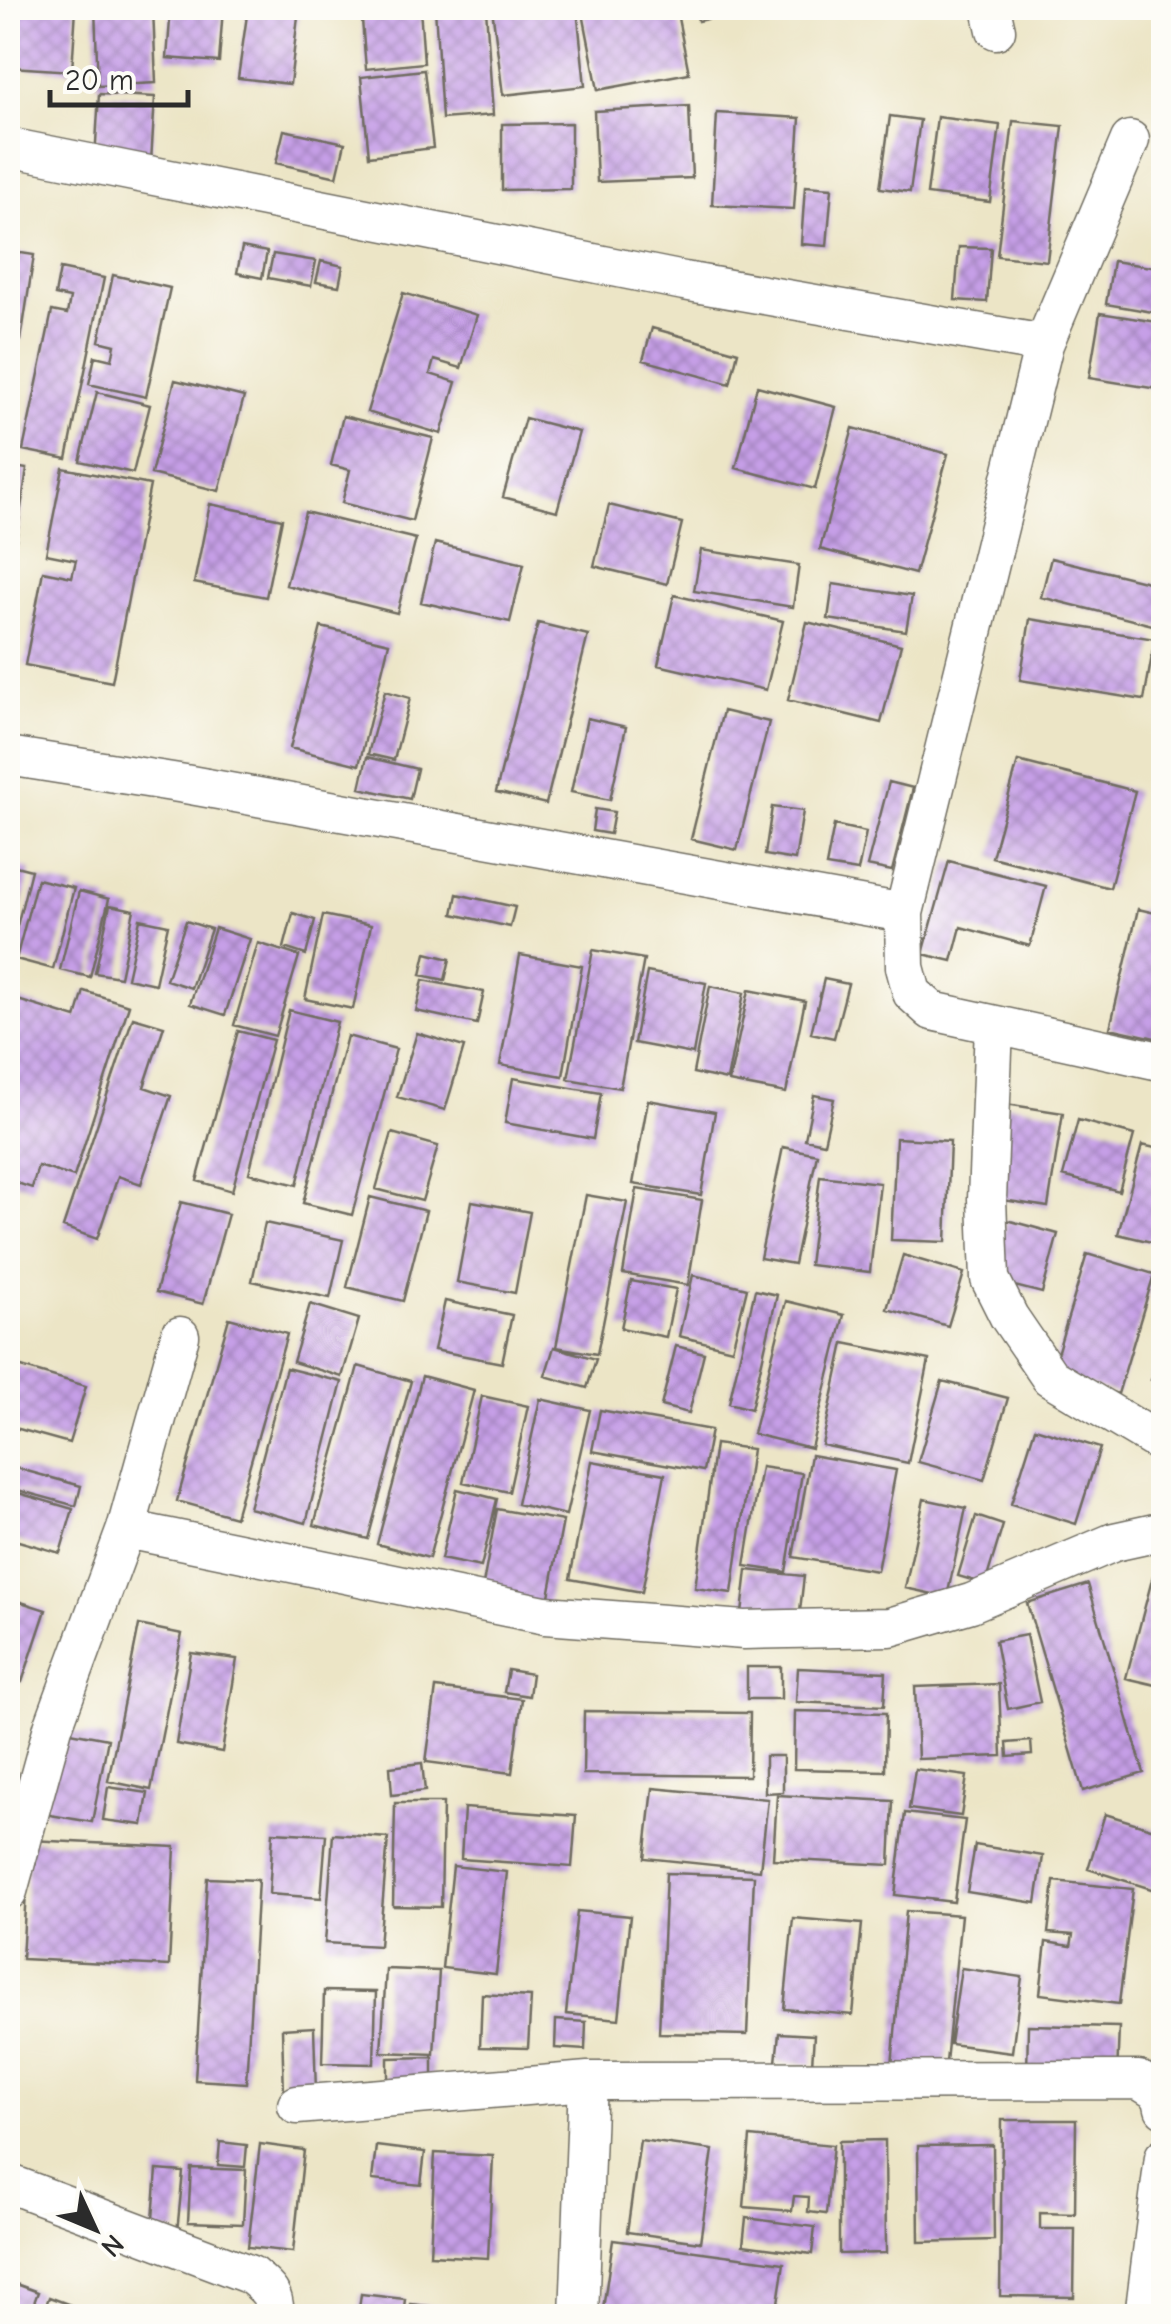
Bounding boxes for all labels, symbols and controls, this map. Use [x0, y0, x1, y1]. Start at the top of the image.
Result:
scale bar [50, 45, 188, 107]
text: 20 m [65, 63, 134, 98]
north arrow [45, 2179, 145, 2279]
text: N [94, 2228, 130, 2263]

